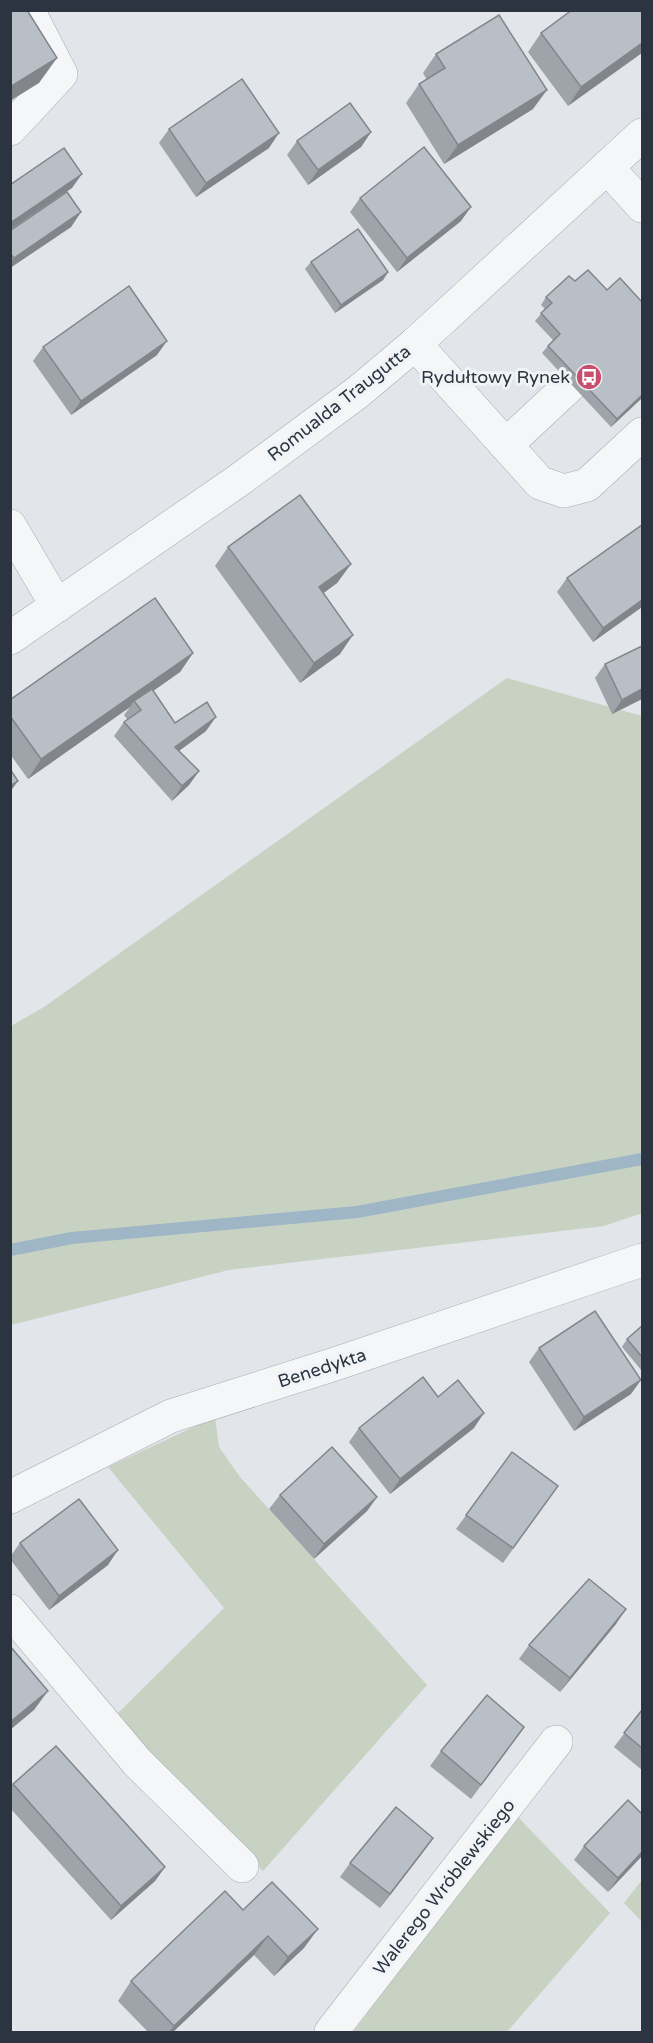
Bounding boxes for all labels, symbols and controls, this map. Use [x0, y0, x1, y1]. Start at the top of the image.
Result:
street label: Romualda Traugutta [263, 340, 415, 466]
bus stop icon: Rydułtowy Rynek [574, 362, 604, 392]
place label: Rydułtowy Rynek [421, 366, 570, 388]
street label: Benedykta [275, 1343, 369, 1393]
street label: Walerego Wróblewskiego [368, 1795, 520, 1979]

